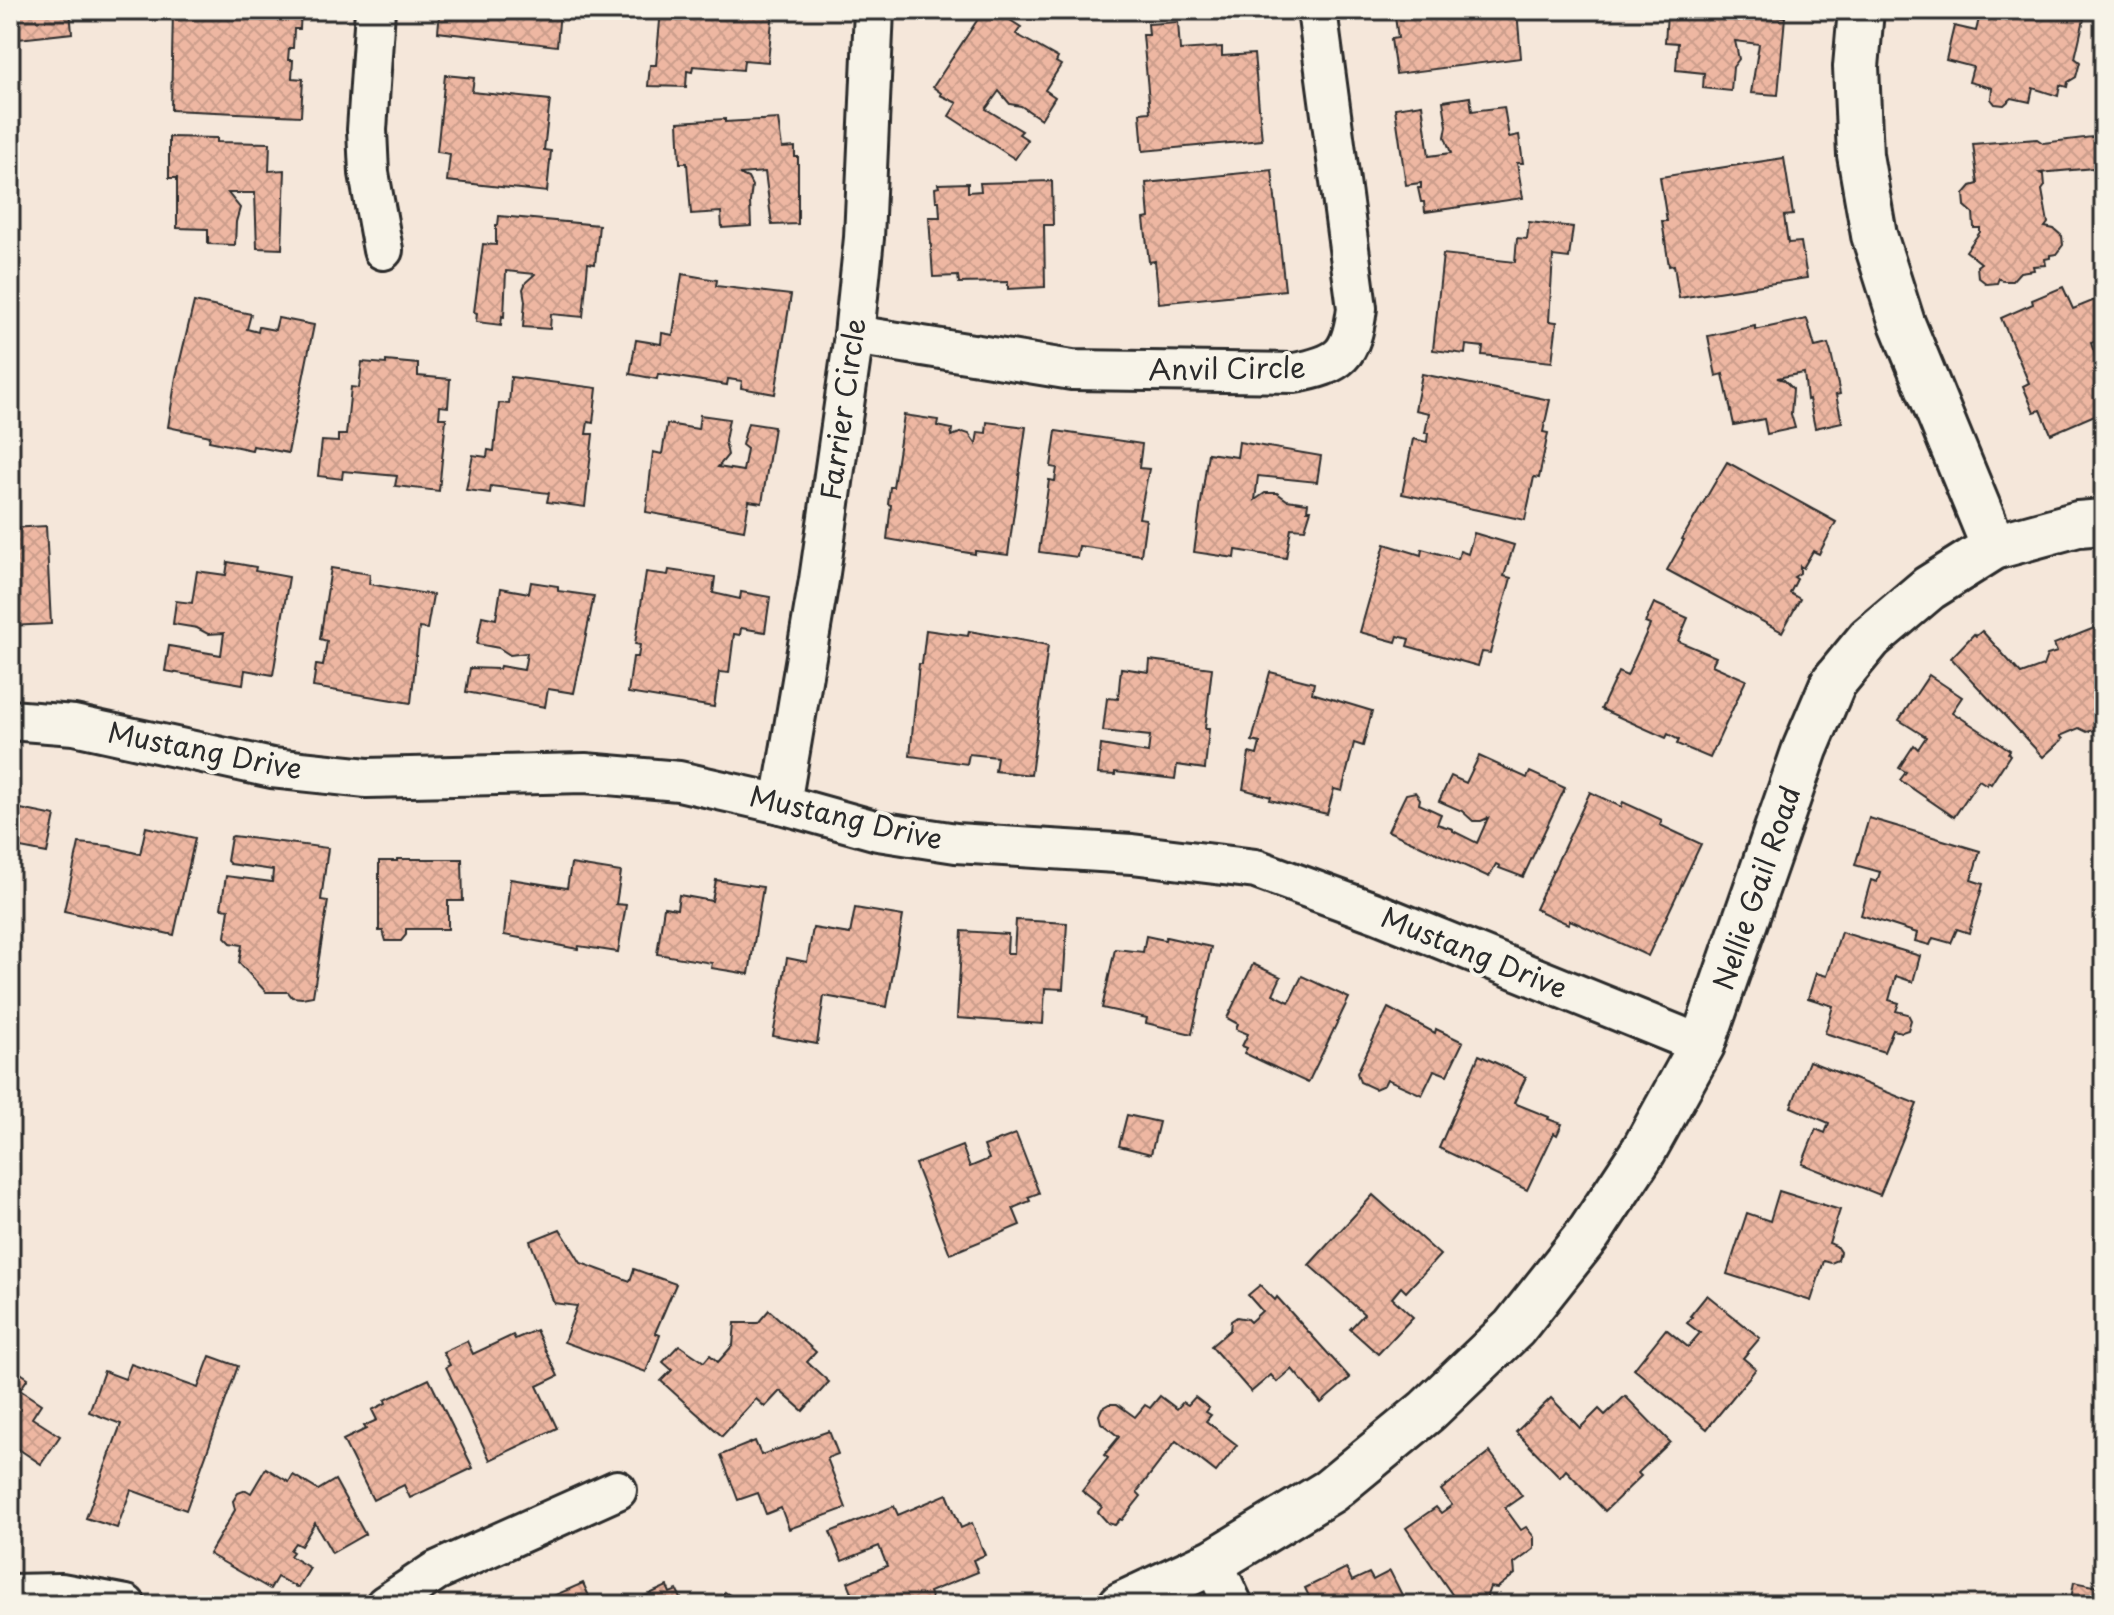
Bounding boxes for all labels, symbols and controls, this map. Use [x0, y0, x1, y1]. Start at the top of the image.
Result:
street label: Farrier Circle [807, 315, 876, 503]
street label: Anvil Circle [1148, 345, 1306, 390]
street label: Mustang Drive [104, 710, 306, 789]
street label: Mustang Drive [745, 773, 947, 860]
street label: Nellie Gail Road [1701, 780, 1811, 995]
street label: Mustang Drive [1375, 895, 1574, 1008]

